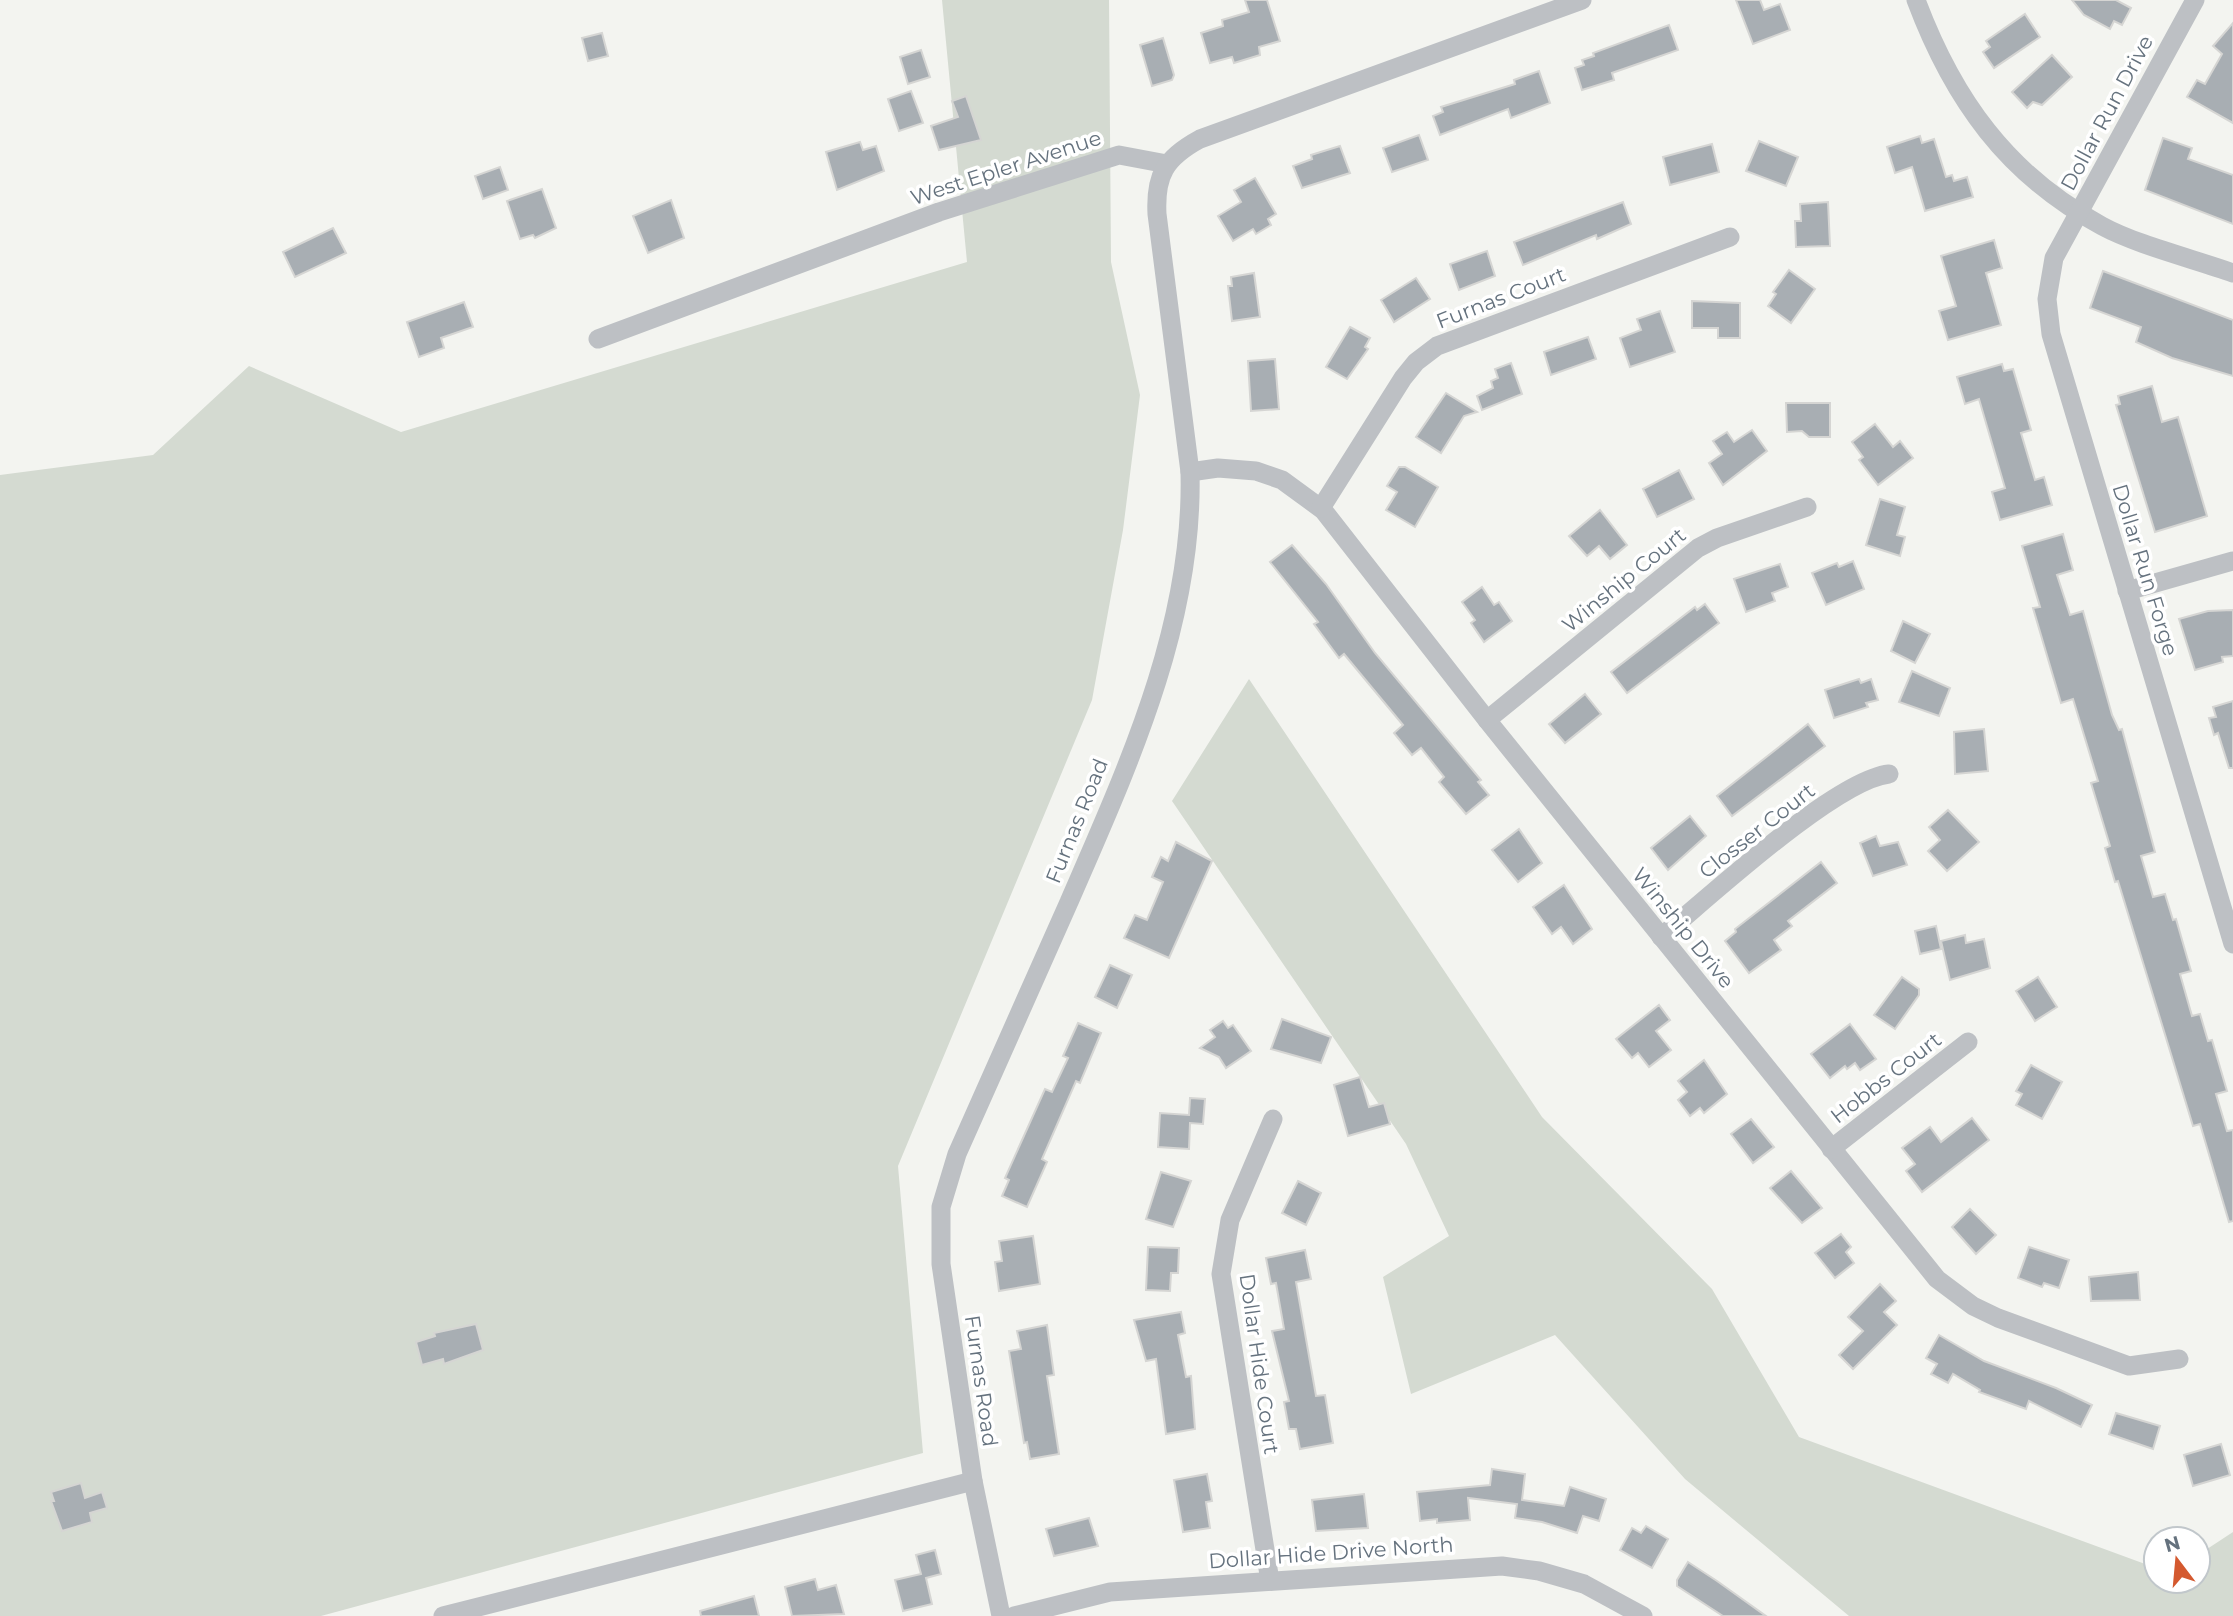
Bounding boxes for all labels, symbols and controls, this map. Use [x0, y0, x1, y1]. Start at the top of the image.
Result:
street label: Dollar Run Drive [2055, 31, 2158, 195]
street label: West Epler Avenue [907, 125, 1104, 210]
street label: Furnas Court [1433, 261, 1569, 334]
street label: Dollar Run Forge [2107, 481, 2184, 659]
street label: Winship Court [1557, 522, 1690, 637]
street label: Furnas Road [1040, 755, 1113, 887]
street label: Closser Court [1694, 778, 1819, 883]
street label: Winship Drive [1627, 862, 1740, 993]
street label: Hobbs Court [1825, 1027, 1946, 1129]
street label: Dollar Hide Court [1234, 1272, 1285, 1456]
street label: Furnas Road [960, 1314, 1003, 1448]
north arrow [2142, 1525, 2212, 1595]
street label: Dollar Hide Drive North [1208, 1531, 1454, 1574]
text: N [2162, 1531, 2183, 1557]

